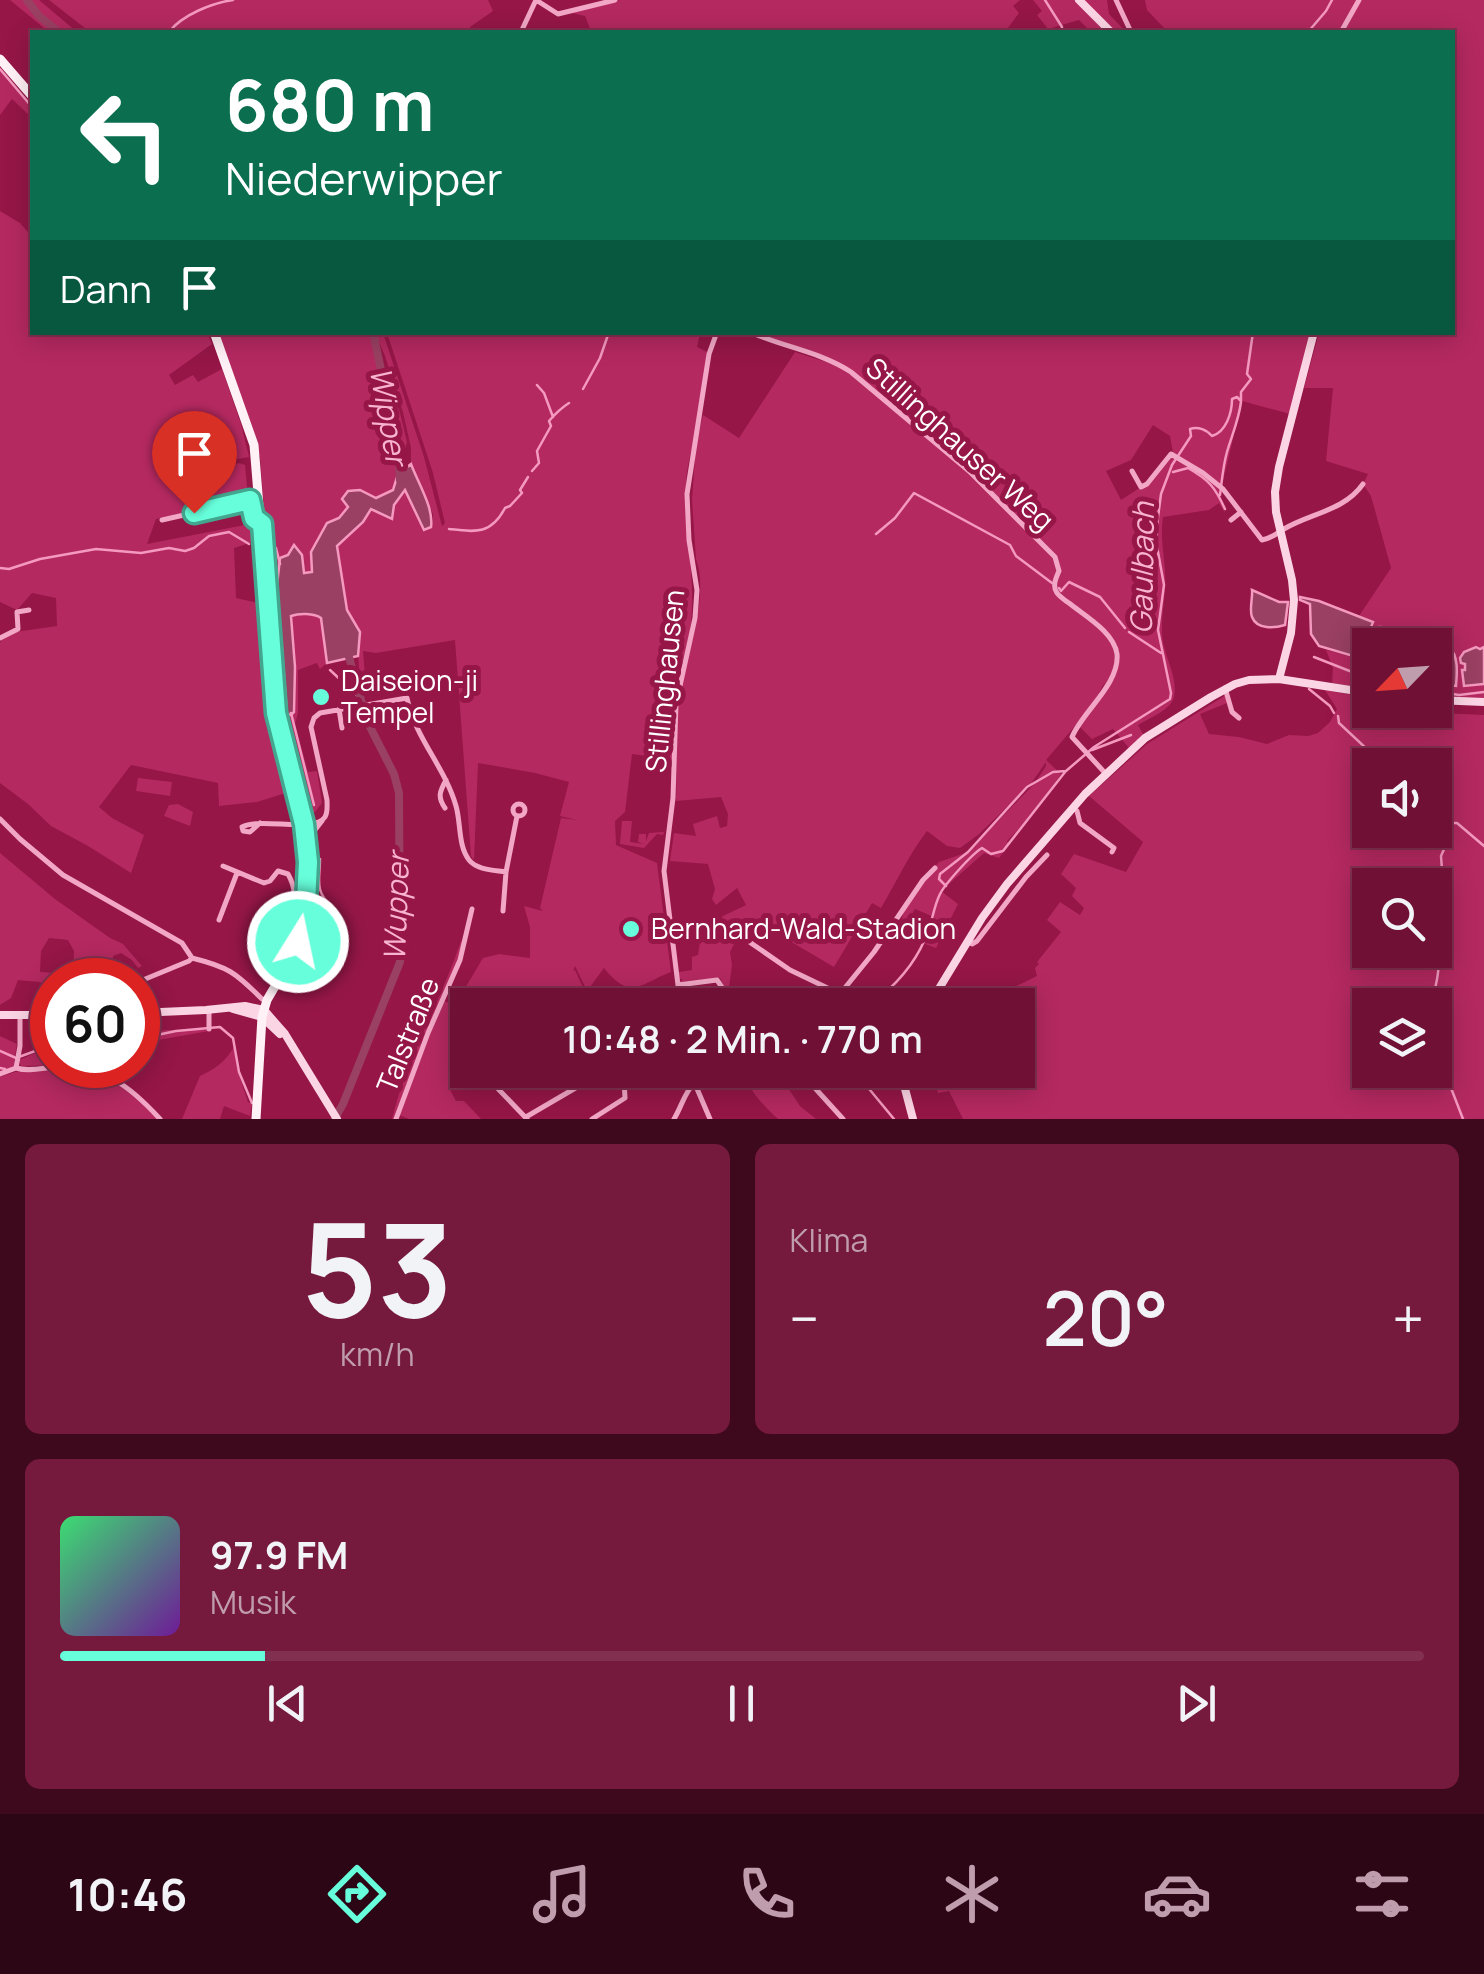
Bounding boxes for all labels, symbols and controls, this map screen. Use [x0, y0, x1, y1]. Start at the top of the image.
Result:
text: 680 m [225, 56, 434, 152]
icon: left [60, 70, 190, 200]
text: Niederwipper [225, 147, 503, 209]
icon: arrive [172, 260, 227, 315]
text: Dann [60, 262, 152, 314]
street label: Stillinghauser Weg [858, 349, 1063, 538]
water label: Wipper [361, 364, 419, 472]
pin [152, 411, 237, 514]
icon: arrive [167, 426, 222, 481]
water label: Gaulbach [1120, 501, 1163, 634]
street label: Stillinghausen [635, 587, 693, 774]
north arrow [1352, 628, 1452, 728]
map controls [1352, 628, 1452, 1088]
place label: Daiseion-ji Tempel [341, 661, 478, 731]
marker: Daiseion-ji Tempel [310, 686, 332, 708]
button: sound [1352, 748, 1452, 848]
water label: Wupper [373, 848, 418, 962]
button: search [1352, 868, 1452, 968]
position arrow [246, 890, 350, 994]
place label: Bernhard-Wald-Stadion [651, 909, 956, 947]
marker: Bernhard-Wald-Stadion [620, 918, 642, 940]
speed limit sign: 60 [30, 958, 160, 1088]
street label: Talstraße [367, 971, 447, 1098]
button: layers [1352, 988, 1452, 1088]
text: 10:48 · 2 Min. · 770 m [562, 1012, 923, 1064]
text: 53 [301, 1178, 453, 1356]
text: Klima [790, 1218, 868, 1262]
text: 20° [1043, 1266, 1169, 1369]
text: − [790, 1280, 819, 1356]
text: + [1392, 1280, 1424, 1356]
text: km/h [340, 1332, 414, 1376]
text: 97.9 FM [210, 1528, 348, 1580]
text: Musik [210, 1580, 296, 1624]
icon: previous [260, 1676, 315, 1731]
icon: pause [714, 1676, 769, 1731]
icon: next [1169, 1676, 1224, 1731]
icon: directions [322, 1859, 392, 1929]
icon: music [527, 1859, 597, 1929]
icon: phone [732, 1859, 802, 1929]
icon: climate [937, 1859, 1007, 1929]
icon: car [1142, 1859, 1212, 1929]
icon: filters [1347, 1859, 1417, 1929]
text: 10:46 [67, 1863, 188, 1925]

